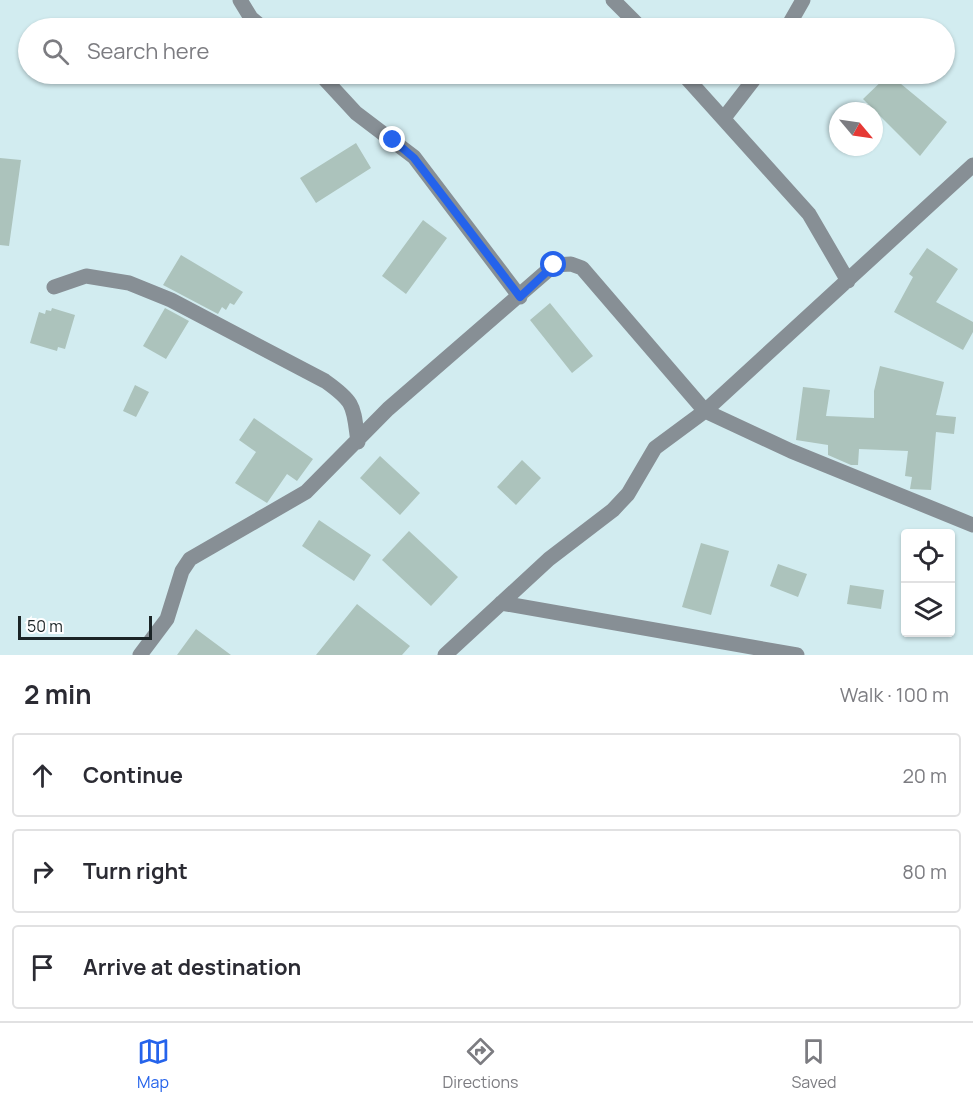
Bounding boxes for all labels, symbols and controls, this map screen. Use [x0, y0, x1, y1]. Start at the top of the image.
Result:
search box [18, 18, 955, 84]
icon: search [39, 35, 72, 68]
text: Search here [87, 36, 209, 66]
north arrow [829, 102, 883, 156]
route end [379, 126, 405, 152]
route start [540, 251, 566, 277]
map controls [901, 529, 955, 637]
button: locate [901, 529, 955, 583]
button: layers [901, 583, 955, 637]
scale bar [18, 613, 152, 640]
text: 50 m [27, 615, 63, 637]
text: 2 min [24, 676, 92, 712]
text: Walk · 100 m [840, 681, 949, 708]
icon: ahead [26, 759, 59, 792]
text: Continue [83, 760, 183, 790]
text: 20 m [902, 762, 947, 789]
icon: right [26, 855, 59, 888]
text: Turn right [83, 856, 188, 886]
text: 80 m [902, 858, 947, 885]
icon: arrive [26, 951, 59, 984]
text: Arrive at destination [83, 952, 301, 982]
tab: Map [137, 1035, 170, 1093]
tab: Directions [443, 1035, 518, 1093]
tab: Saved [791, 1035, 836, 1093]

